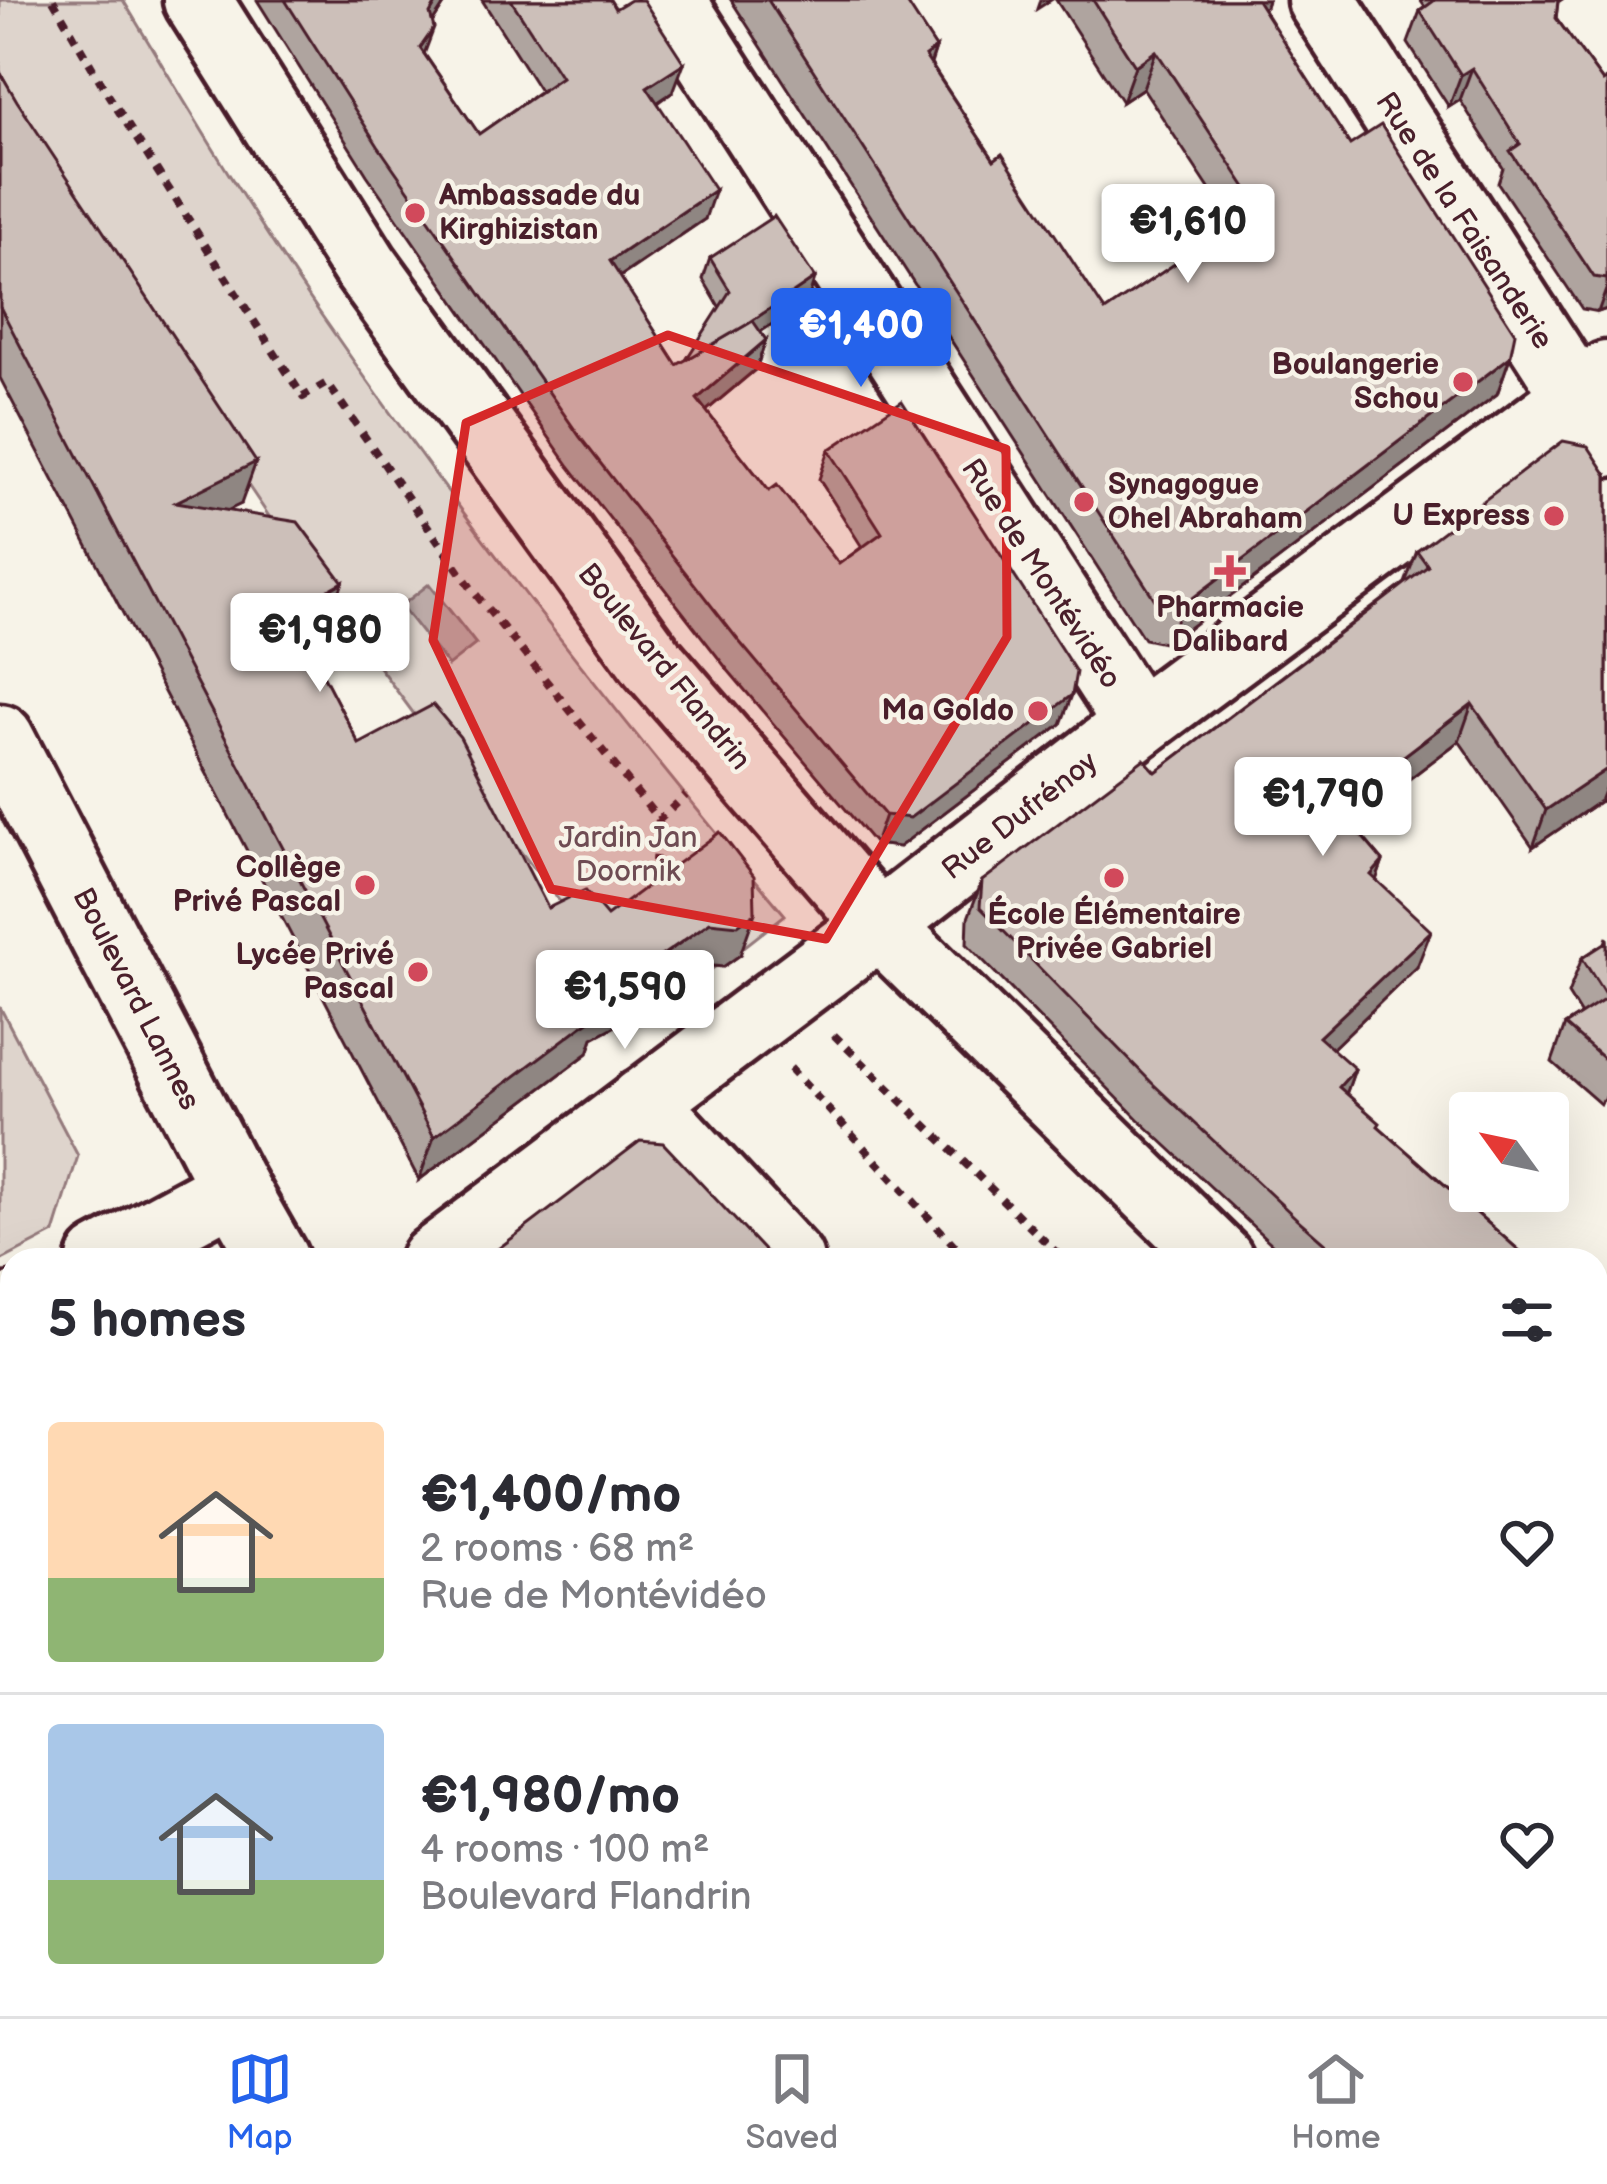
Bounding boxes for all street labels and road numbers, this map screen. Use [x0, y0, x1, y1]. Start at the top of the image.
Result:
street label: Rue de la Faisanderie [1368, 86, 1560, 356]
street label: Rue de Montévidéo [953, 452, 1129, 696]
street label: Boulevard Flandrin [570, 557, 758, 777]
street label: Rue Dufrénoy [935, 744, 1105, 888]
street label: Boulevard Lannes [64, 882, 208, 1116]

